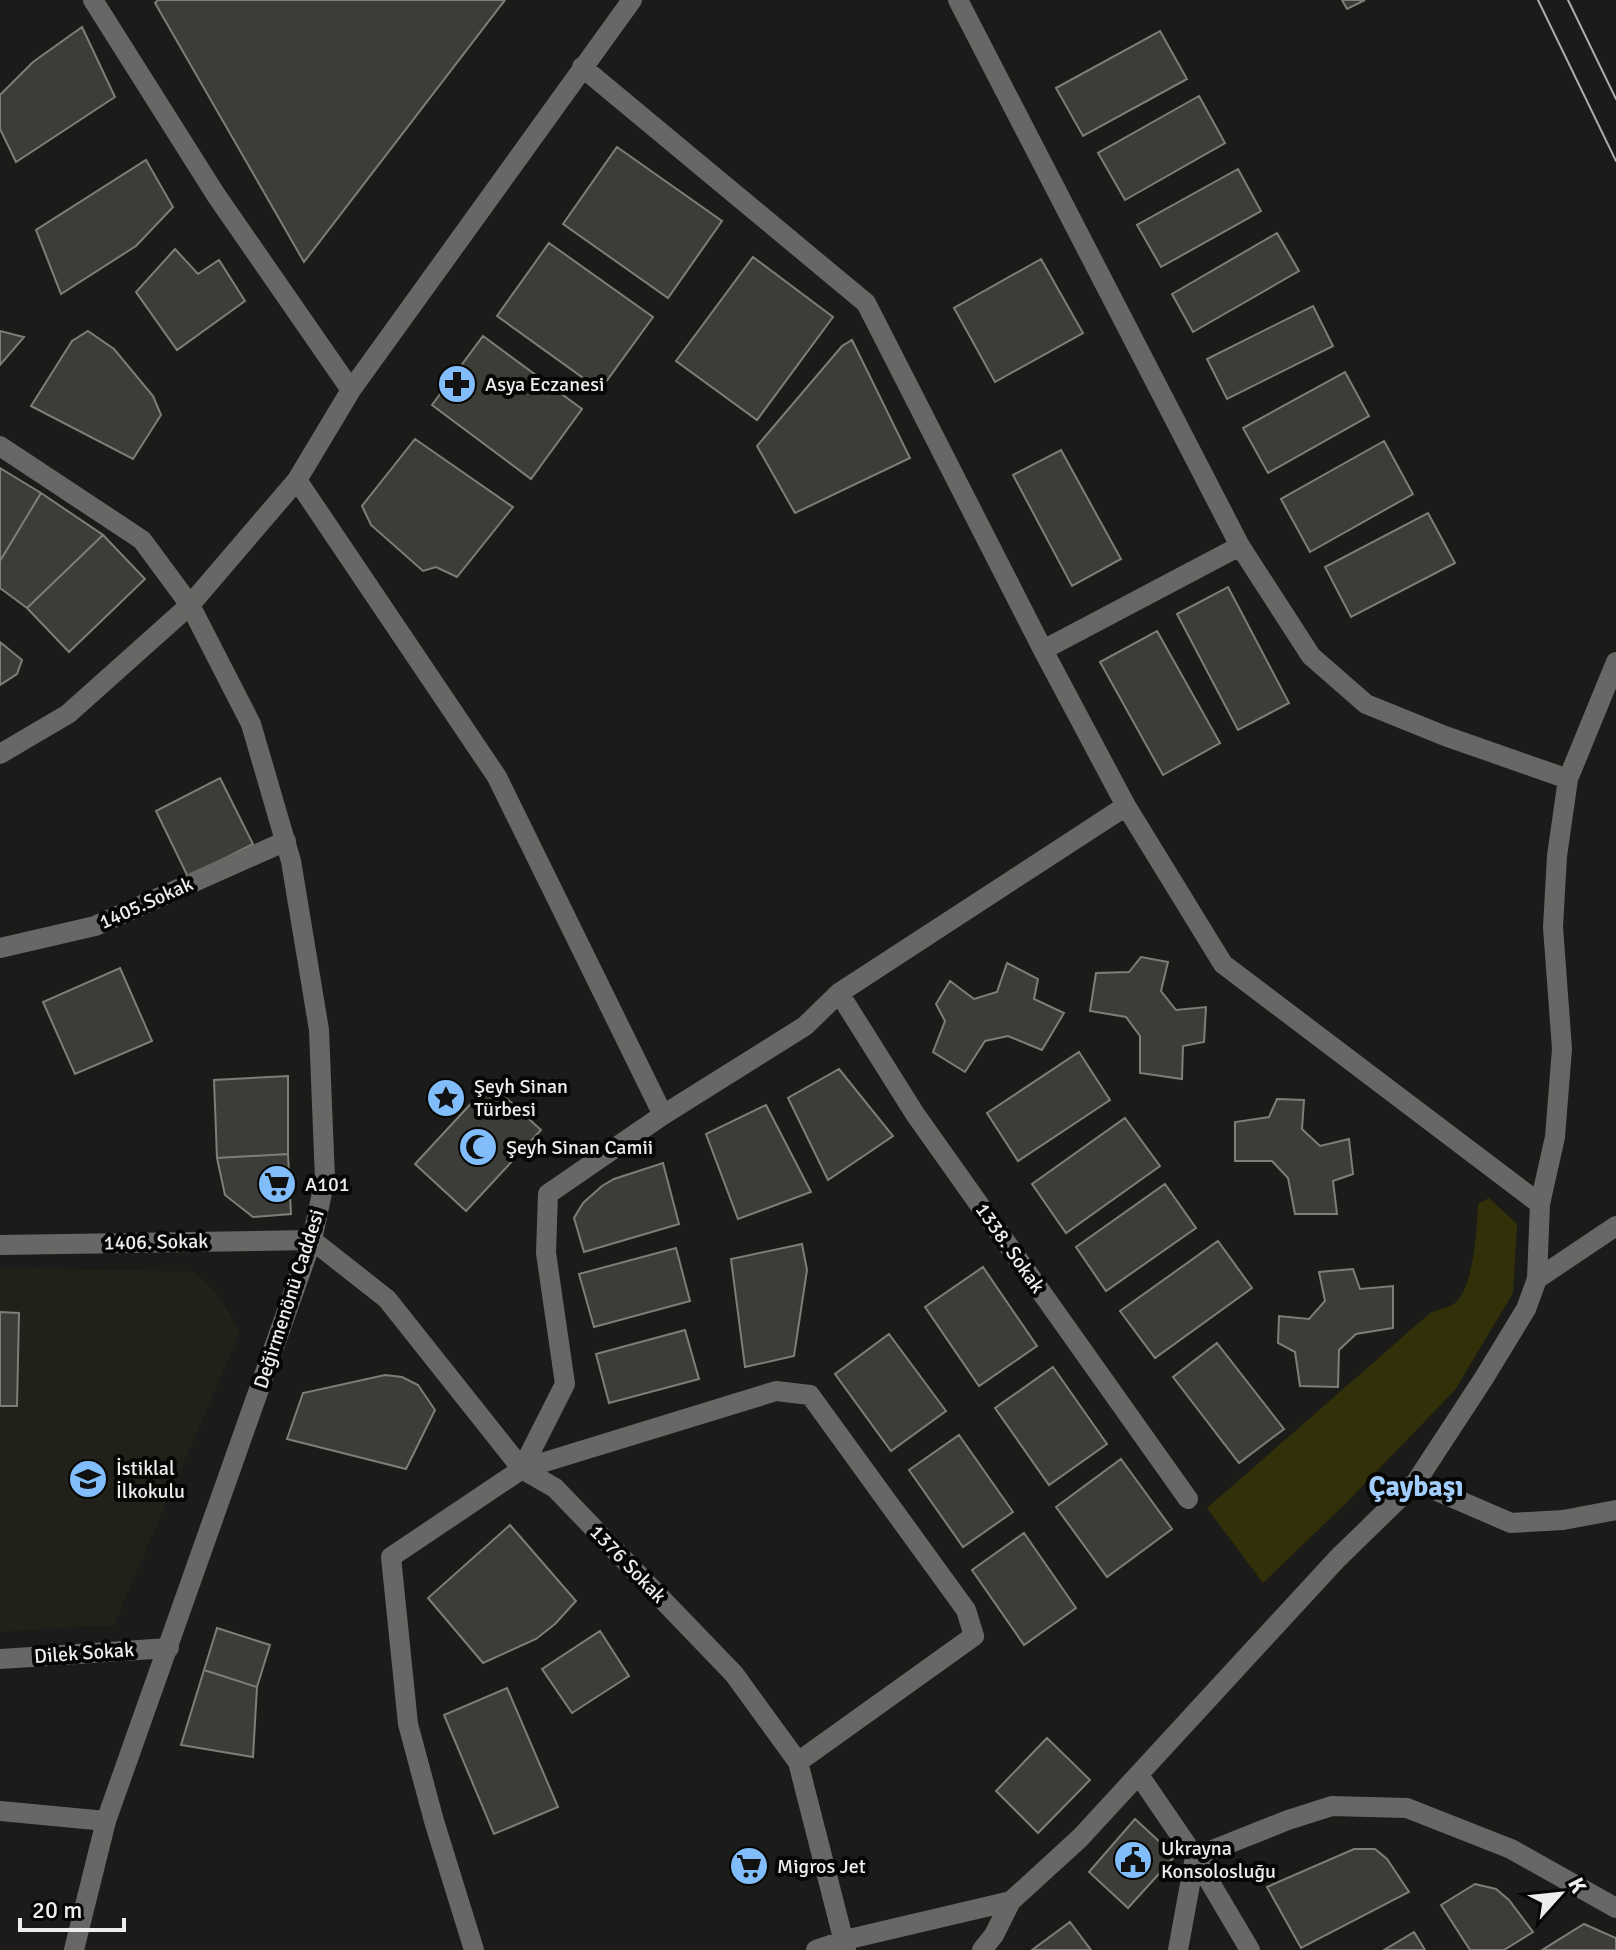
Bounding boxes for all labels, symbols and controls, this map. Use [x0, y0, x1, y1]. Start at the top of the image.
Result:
pharmacy icon: Asya Eczanesi [436, 363, 478, 405]
place label: Asya Eczanesi [485, 372, 604, 397]
street label: 1405.Sokak [95, 871, 197, 935]
place label: Şeyh Sinan Türbesi [474, 1074, 568, 1122]
place icon: Şeyh Sinan Türbesi [425, 1077, 467, 1119]
mosque icon: Şeyh Sinan Camii [457, 1126, 499, 1168]
place label: Şeyh Sinan Camii [506, 1135, 653, 1160]
supermarket icon: A101 [256, 1163, 298, 1205]
place label: A101 [305, 1172, 350, 1197]
street label: 1338. Sokak [970, 1198, 1050, 1298]
street label: Değirmenönü Caddesi [248, 1206, 330, 1392]
street label: 1406. Sokak [104, 1229, 208, 1255]
place label: İstiklal İlkokulu [116, 1456, 185, 1504]
school or university icon: İstiklal İlkokulu [67, 1458, 109, 1500]
district label: Çaybaşı [1368, 1470, 1464, 1504]
street label: 1376 Sokak [585, 1520, 671, 1608]
street label: Dilek Sokak [33, 1637, 135, 1669]
place label: Ukrayna Konsolosluğu [1161, 1836, 1276, 1884]
public building icon: Ukrayna Konsolosluğu [1112, 1839, 1154, 1881]
supermarket icon: Migros Jet [728, 1845, 770, 1887]
place label: Migros Jet [777, 1854, 866, 1879]
north arrow [1520, 1854, 1600, 1934]
text: K [1562, 1873, 1593, 1898]
scale bar [20, 1882, 124, 1932]
text: 20 m [32, 1895, 82, 1925]

